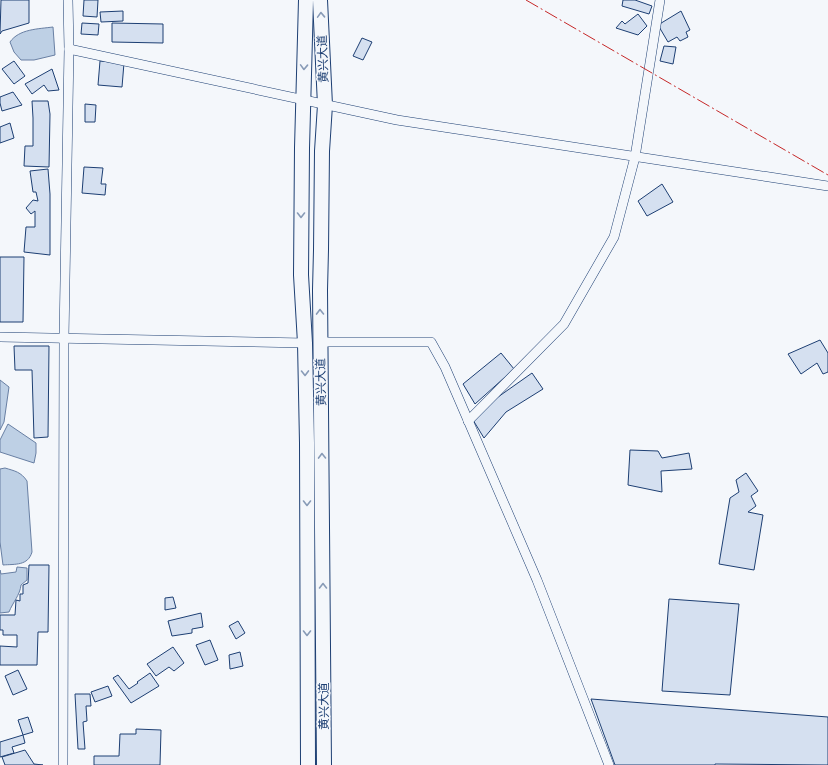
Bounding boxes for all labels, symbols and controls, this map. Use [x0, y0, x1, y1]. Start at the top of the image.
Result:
one-way arrow [317, 12, 325, 18]
street label: 黄兴大道 [315, 35, 331, 83]
one-way arrow [299, 64, 308, 70]
one-way arrow [297, 212, 305, 218]
one-way arrow [316, 309, 324, 315]
street label: 黄兴大道 [314, 358, 328, 406]
one-way arrow [301, 370, 310, 376]
one-way arrow [318, 453, 326, 459]
one-way arrow [303, 500, 311, 506]
one-way arrow [319, 583, 327, 589]
one-way arrow [303, 630, 311, 636]
street label: 黄兴大道 [317, 682, 331, 730]

